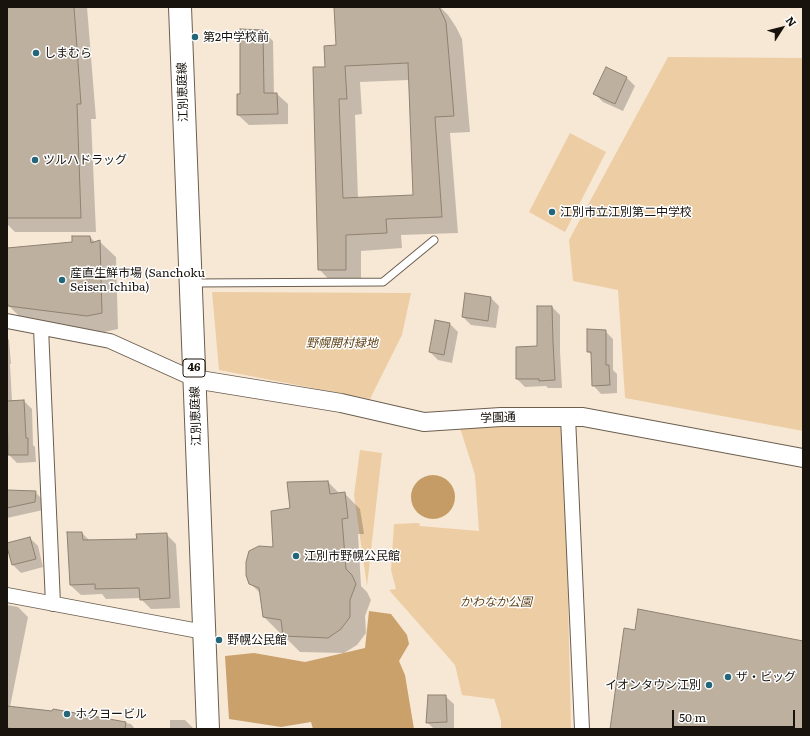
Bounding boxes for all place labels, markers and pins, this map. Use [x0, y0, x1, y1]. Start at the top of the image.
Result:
place label: 第2中学校前 [203, 30, 269, 44]
marker: 第2中学校前 [190, 32, 200, 42]
place label: しまむら [44, 46, 92, 60]
marker: しまむら [31, 48, 41, 58]
place label: ツルハドラッグ [43, 153, 127, 167]
marker: ツルハドラッグ [30, 155, 40, 165]
place label: 江別市立江別第二中学校 [560, 205, 692, 219]
marker: 江別市立江別第二中学校 [547, 207, 557, 217]
place label: 産直生鮮市場 (Sanchoku Seisen Ichiba) [70, 266, 205, 294]
marker: 産直生鮮市場 (Sanchoku Seisen Ichiba) [57, 275, 67, 285]
place label: 江別市野幌公民館 [304, 549, 400, 563]
marker: 江別市野幌公民館 [291, 551, 301, 561]
place label: 野幌公民館 [227, 633, 287, 647]
marker: 野幌公民館 [214, 635, 224, 645]
place label: ザ・ビッグ [736, 670, 796, 684]
marker: ザ・ビッグ [723, 672, 733, 682]
place label: イオンタウン江別 [605, 678, 701, 692]
marker: イオンタウン江別 [704, 680, 714, 690]
place label: ホクヨービル [75, 707, 147, 721]
marker: ホクヨービル [62, 709, 72, 719]

